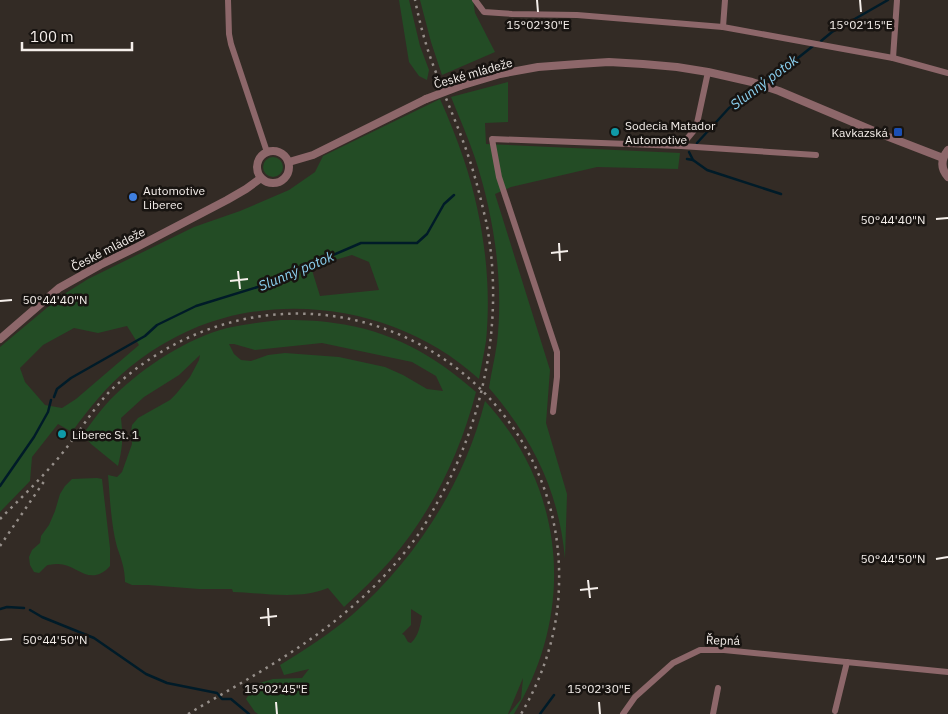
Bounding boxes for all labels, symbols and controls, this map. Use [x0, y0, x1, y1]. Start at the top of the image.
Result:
text: 15°02'30"E [506, 17, 570, 32]
text: 15°02'15"E [829, 17, 893, 32]
scale bar [22, 20, 132, 52]
text: 100 m [30, 27, 74, 46]
water label: Slunný potok [726, 50, 802, 113]
street label: České mládeže [432, 55, 514, 91]
place label: Sodecia Matador Automotive [625, 118, 716, 147]
place label: Kavkazská [832, 125, 889, 140]
marker: Sodecia Matador Automotive [609, 126, 621, 138]
marker: Kavkazská [892, 126, 904, 138]
place label: Automotive Liberec [143, 183, 206, 212]
marker: Automotive Liberec [127, 191, 139, 203]
text: 50°44'40"N [860, 212, 926, 227]
street label: České mládeže [68, 224, 148, 274]
water label: Slunný potok [255, 247, 337, 295]
text: 50°44'40"N [22, 292, 88, 307]
place label: Liberec St. 1 [72, 427, 139, 442]
marker: Liberec St. 1 [56, 428, 68, 440]
text: 50°44'50"N [860, 551, 926, 566]
text: 50°44'50"N [22, 632, 88, 647]
street label: Řepná [706, 632, 741, 648]
text: 15°02'45"E [244, 681, 308, 696]
text: 15°02'30"E [567, 681, 631, 696]

